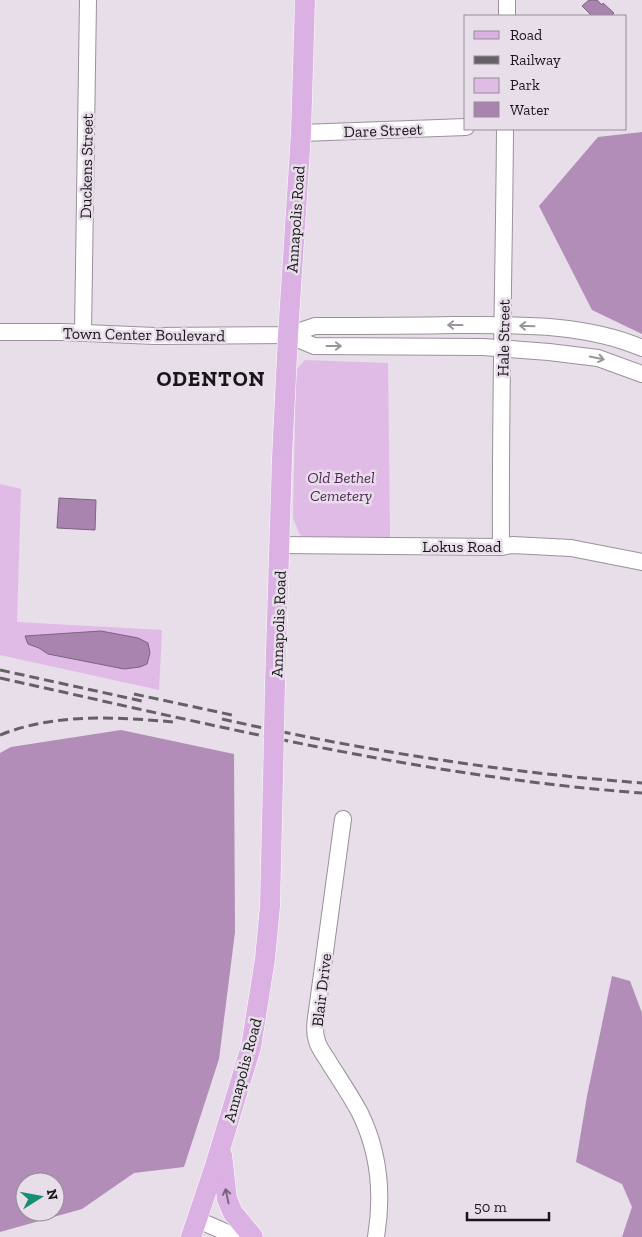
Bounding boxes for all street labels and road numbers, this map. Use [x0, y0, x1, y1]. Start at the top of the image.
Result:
street label: Duckens Street [76, 113, 97, 219]
street label: Dare Street [343, 120, 423, 141]
street label: Annapolis Road [282, 165, 309, 273]
street label: Hale Street [493, 299, 514, 377]
street label: Town Center Boulevard [63, 324, 226, 345]
street label: Lokus Road [422, 537, 502, 556]
street label: Annapolis Road [267, 570, 290, 678]
street label: Blair Drive [308, 952, 335, 1028]
street label: Annapolis Road [219, 1016, 266, 1124]

